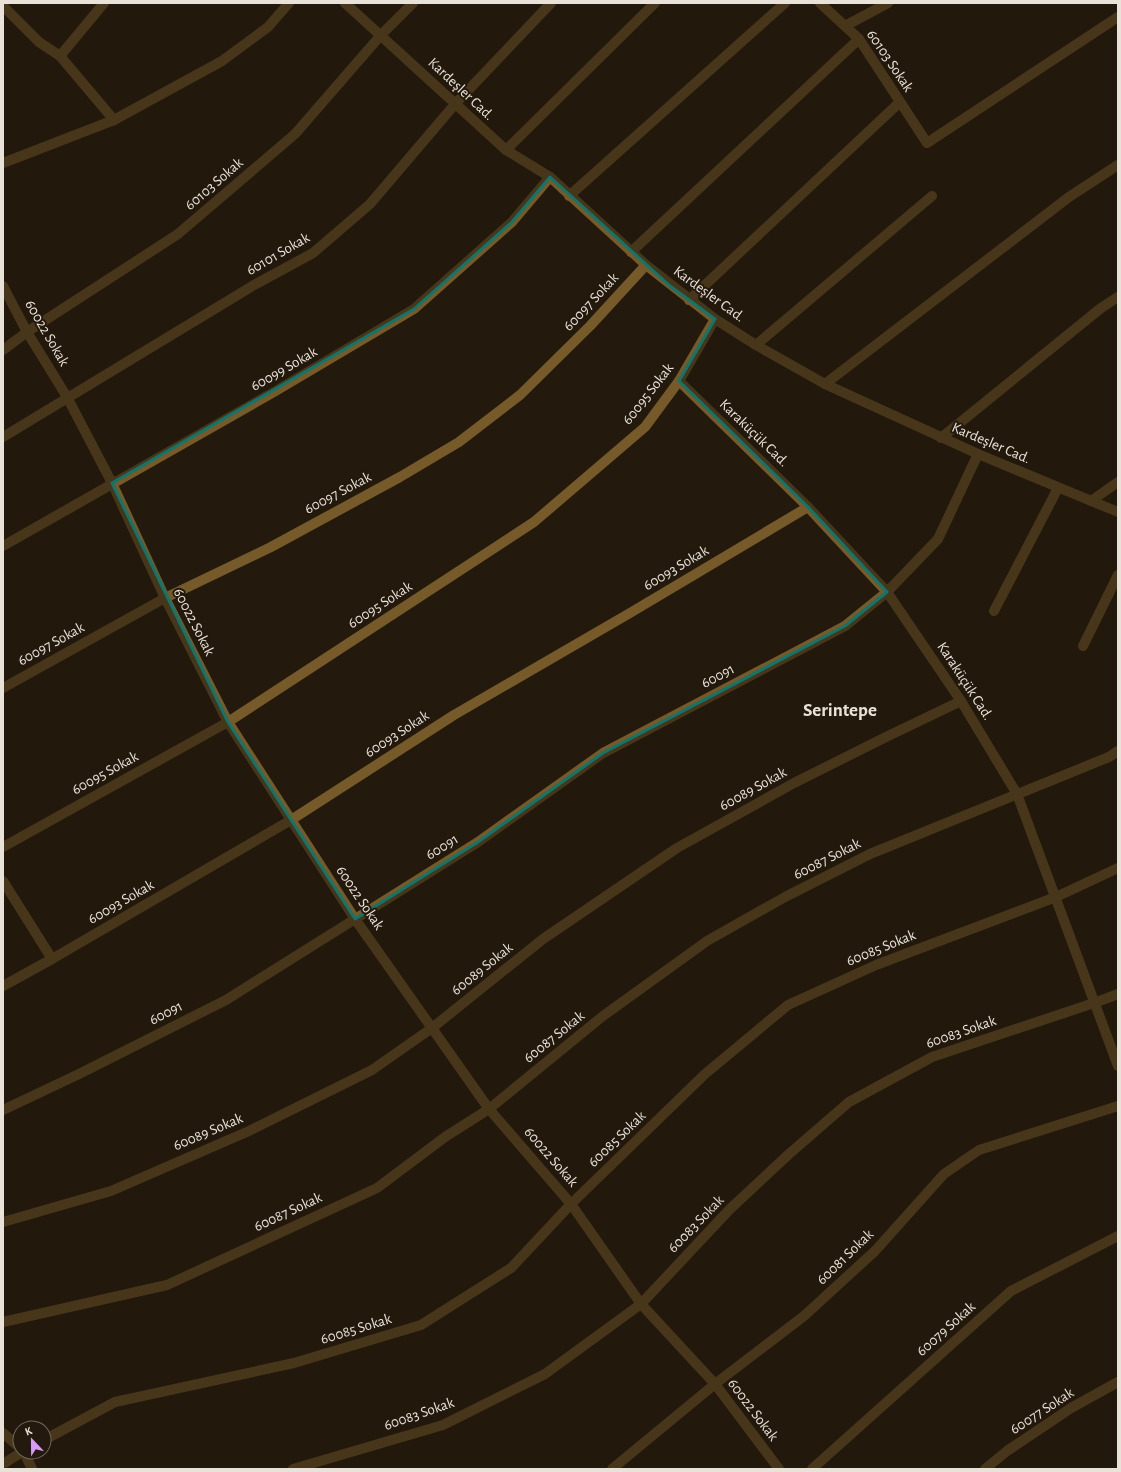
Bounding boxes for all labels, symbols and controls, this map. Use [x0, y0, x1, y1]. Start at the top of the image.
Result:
street label: 60103 Sokak [864, 27, 916, 95]
street label: Kardeşler Cad. [425, 55, 497, 123]
street label: 60103 Sokak [182, 155, 246, 213]
street label: 60101 Sokak [244, 230, 312, 278]
street label: Kardeşler Cad. [671, 263, 747, 325]
street label: 60097 Sokak [561, 270, 622, 334]
street label: 60022 Sokak [22, 297, 72, 369]
street label: 60099 Sokak [248, 344, 320, 394]
street label: 60095 Sokak [620, 360, 677, 427]
street label: Karaküçük Cad. [717, 396, 791, 470]
street label: Kardeşler Cad. [950, 420, 1032, 466]
street label: 60097 Sokak [302, 469, 374, 517]
street label: 60093 Sokak [641, 543, 711, 593]
street label: 60095 Sokak [345, 579, 415, 631]
street label: 60022 Sokak [171, 586, 217, 658]
street label: 60097 Sokak [15, 620, 87, 668]
street label: Karaküçük Cad. [934, 639, 996, 723]
street label: 60091 [699, 661, 737, 691]
district label: Serintepe [803, 701, 877, 720]
street label: 60093 Sokak [362, 708, 432, 760]
street label: 60095 Sokak [69, 749, 141, 797]
street label: 60089 Sokak [717, 764, 789, 813]
street label: 60091 [423, 831, 461, 863]
street label: 60087 Sokak [791, 836, 863, 882]
street label: 60022 Sokak [333, 863, 387, 933]
street label: 60093 Sokak [86, 877, 157, 927]
street label: 60085 Sokak [844, 927, 918, 969]
street label: 60089 Sokak [449, 940, 516, 998]
street label: 60091 [147, 998, 185, 1028]
street label: 60087 Sokak [521, 1008, 587, 1066]
street label: 60083 Sokak [924, 1013, 998, 1051]
street label: 60085 Sokak [585, 1108, 649, 1170]
street label: 60089 Sokak [171, 1111, 245, 1153]
street label: 60022 Sokak [521, 1124, 581, 1190]
street label: 60087 Sokak [252, 1190, 324, 1234]
street label: 60083 Sokak [665, 1192, 727, 1256]
street label: 60081 Sokak [814, 1226, 876, 1287]
street label: 60079 Sokak [914, 1299, 978, 1359]
street label: 60085 Sokak [319, 1311, 393, 1347]
street label: 60022 Sokak [725, 1376, 781, 1444]
street label: 60077 Sokak [1008, 1385, 1077, 1437]
street label: 60083 Sokak [382, 1395, 456, 1433]
north arrow [12, 1420, 52, 1460]
text: K [23, 1425, 34, 1437]

